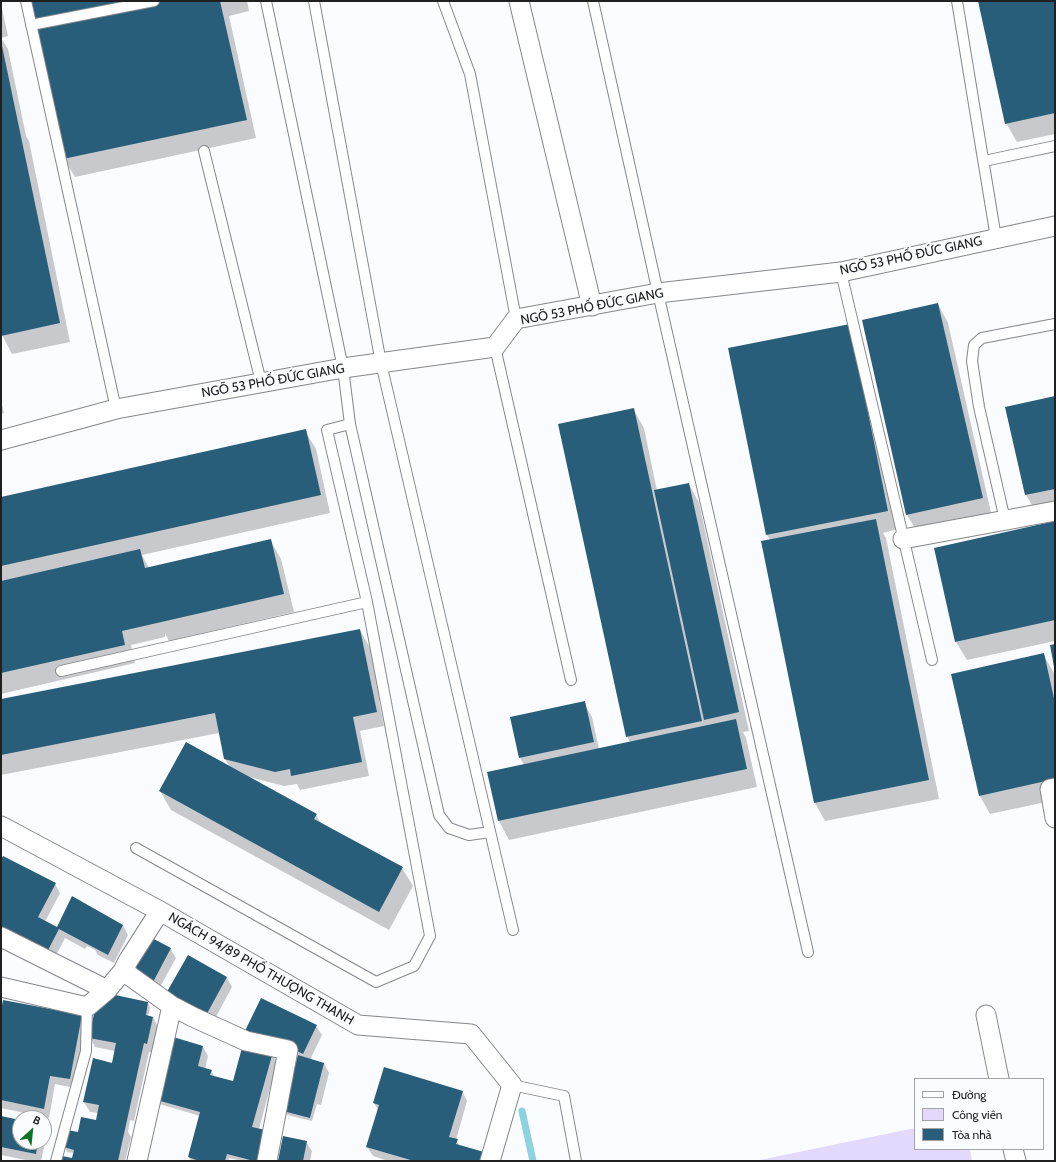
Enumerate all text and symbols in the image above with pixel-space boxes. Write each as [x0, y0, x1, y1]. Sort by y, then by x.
street label: NGÕ 53 PHỐ ĐỨC GIANG [838, 233, 984, 279]
street label: NGÕ 53 PHỐ ĐỨC GIANG [519, 285, 665, 329]
street label: NGÕ 53 PHỐ ĐỨC GIANG [200, 361, 346, 401]
street label: NGÁCH 94/89 PHỐ THƯỢNG THANH [166, 909, 356, 1029]
legend [914, 1078, 1044, 1150]
text: Đường [952, 1087, 986, 1102]
text: Công viên [952, 1107, 1003, 1122]
north arrow [12, 1110, 52, 1150]
text: B [31, 1112, 43, 1128]
text: Tòa nhà [952, 1127, 991, 1142]

